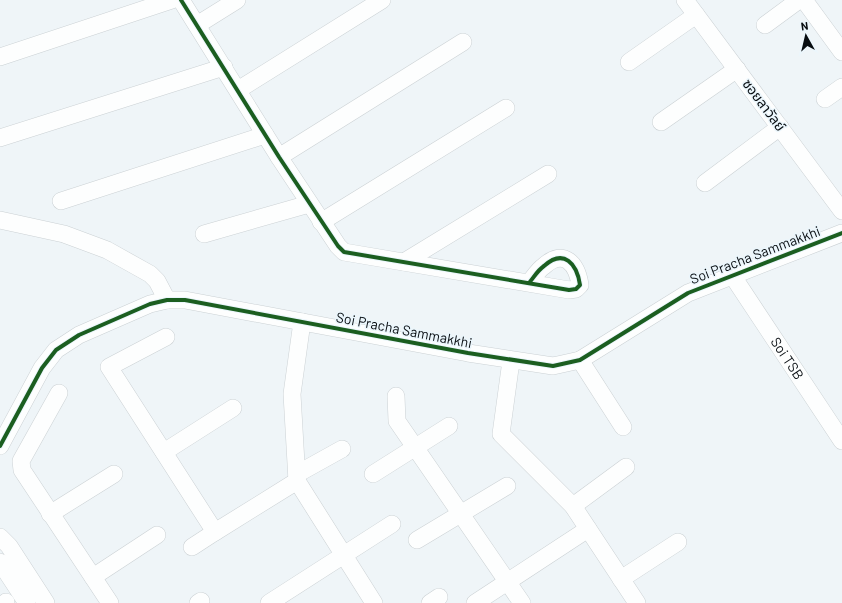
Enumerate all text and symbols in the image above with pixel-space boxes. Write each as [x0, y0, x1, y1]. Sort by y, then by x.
north arrow [786, 16, 826, 56]
text: N [800, 19, 809, 33]
street label: ซอยลาวัลย์ [739, 75, 790, 134]
street label: Soi Pracha Sammakkhi [687, 222, 822, 287]
street label: Soi Pracha Sammakkhi [335, 308, 474, 351]
street label: Soi TSB [768, 334, 808, 382]

